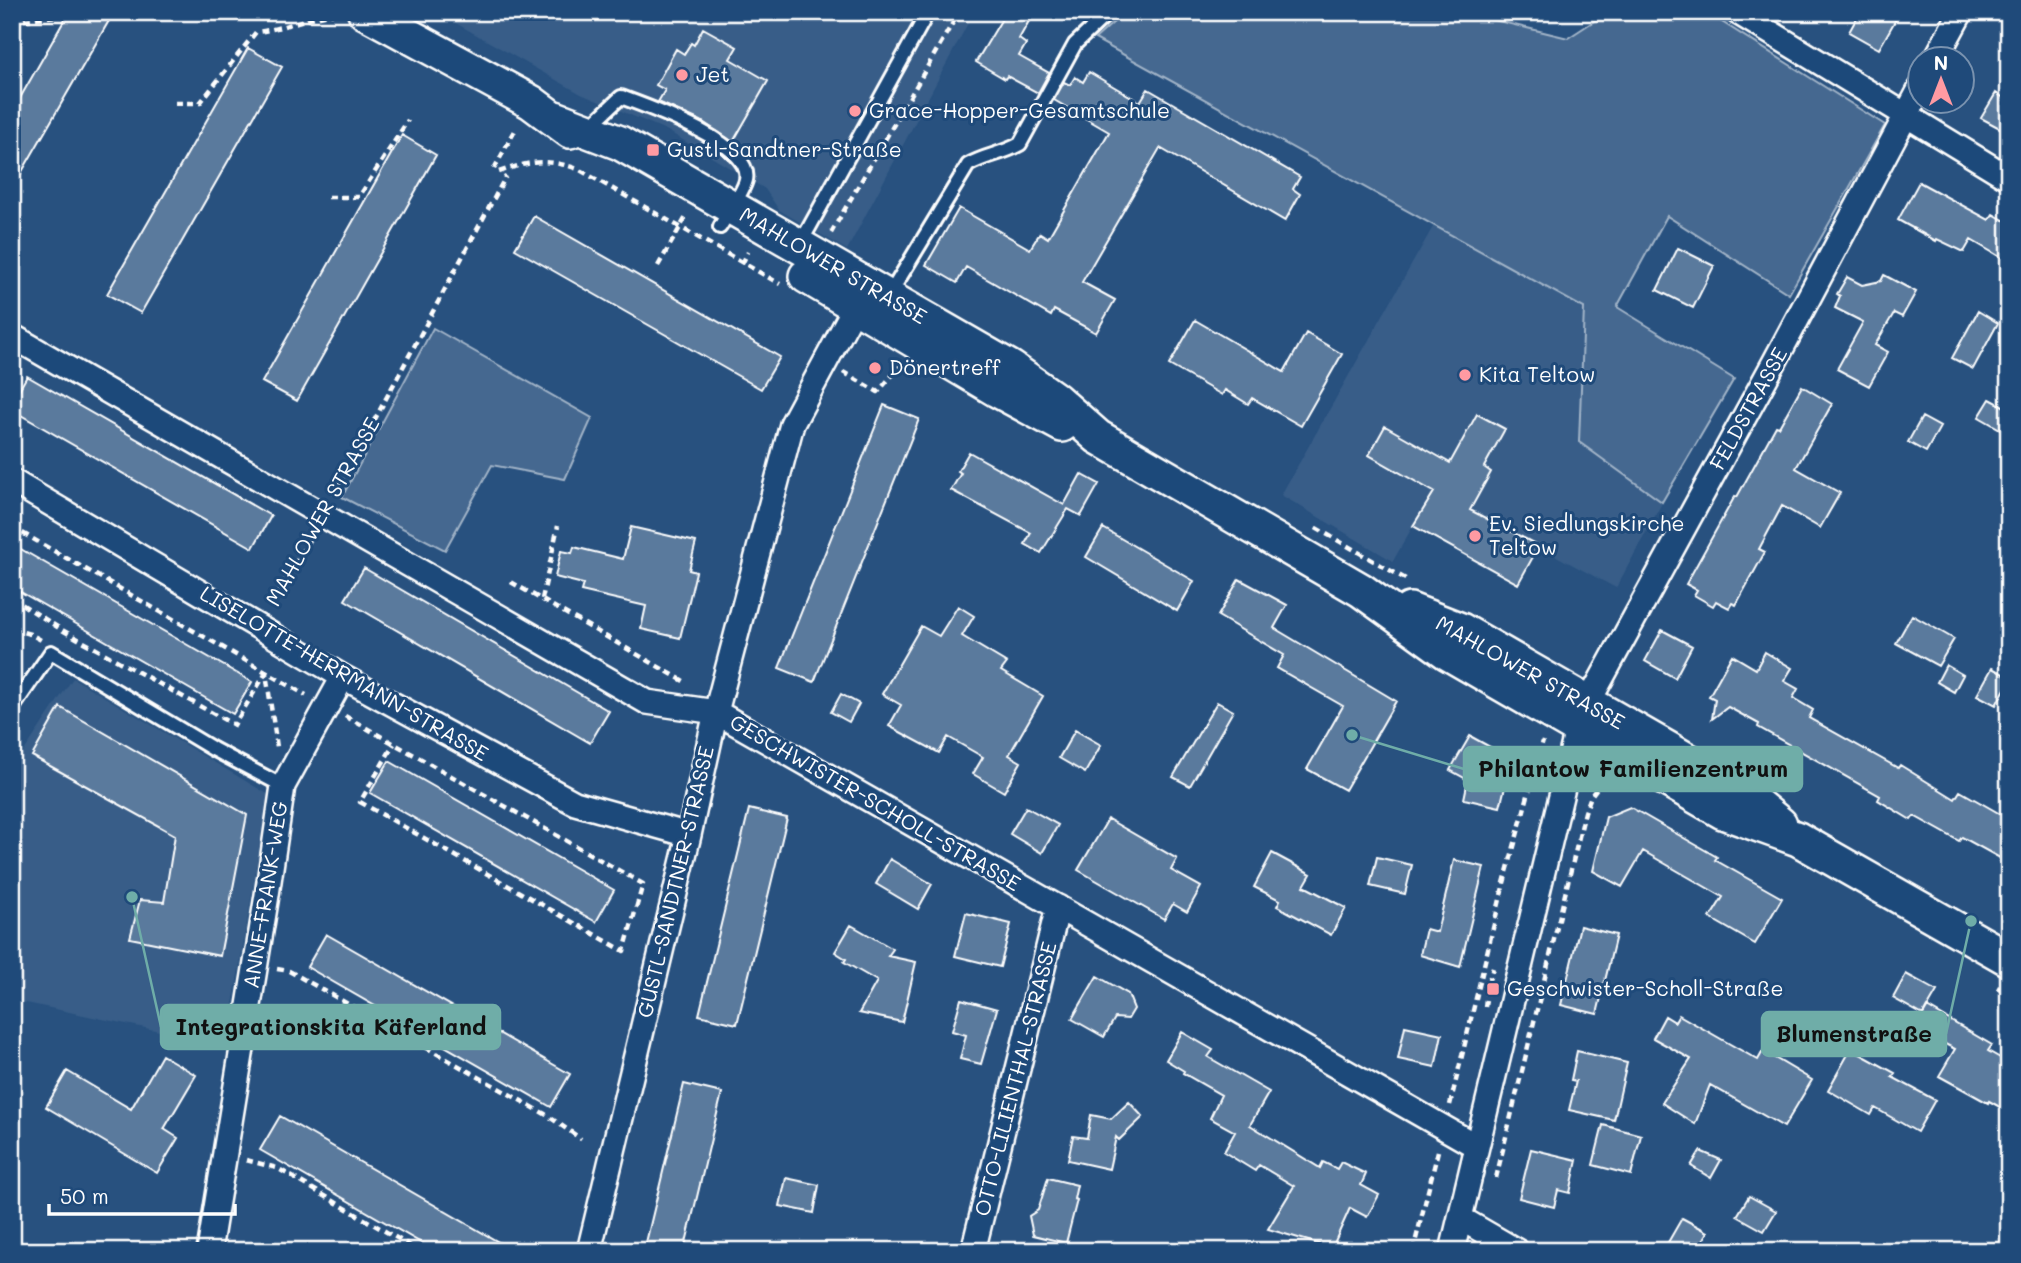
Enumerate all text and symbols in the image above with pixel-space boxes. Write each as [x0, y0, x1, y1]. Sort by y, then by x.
north arrow [1906, 46, 1976, 116]
text: N [1934, 50, 1948, 75]
place label: Jet [696, 60, 730, 87]
marker: Jet [674, 67, 690, 83]
place label: Grace-Hopper-Gesamtschule [869, 96, 1170, 123]
marker: Grace-Hopper-Gesamtschule [847, 103, 863, 119]
place label: Gustl-Sandtner-Straße [667, 135, 902, 162]
marker: Gustl-Sandtner-Straße [645, 142, 661, 158]
street label: MAHLOWER STRASSE [735, 200, 932, 329]
street label: FELDSTRASSE [1703, 342, 1793, 474]
place label: Dönertreff [889, 353, 1001, 380]
marker: Dönertreff [867, 360, 883, 376]
place label: Kita Teltow [1479, 360, 1595, 387]
marker: Kita Teltow [1457, 367, 1473, 383]
street label: MAHLOWER STRASSE [259, 412, 385, 610]
place label: Ev. Siedlungskirche Teltow [1489, 509, 1684, 560]
marker: Ev. Siedlungskirche Teltow [1467, 528, 1483, 544]
street label: LISELOTTE-HERRMANN-STRASSE [196, 579, 494, 766]
street label: MAHLOWER STRASSE [1432, 609, 1630, 735]
street label: GESCHWISTER-SCHOLL-STRASSE [725, 707, 1026, 896]
street label: GUSTL-SANDTNER-STRASSE [630, 743, 719, 1020]
callout: Philantow Familienzentrum [1464, 747, 1802, 791]
text: Philantow Familienzentrum [1478, 753, 1788, 783]
street label: ANNE-FRANK-WEG [236, 799, 293, 990]
street label: OTTO-LILIENTHAL-STRASSE [967, 939, 1062, 1219]
place label: Geschwister-Scholl-Straße [1507, 974, 1783, 1001]
marker: Geschwister-Scholl-Straße [1485, 981, 1501, 997]
callout: Integrationskita Käferland [161, 1005, 500, 1049]
text: Integrationskita Käferland [175, 1011, 487, 1041]
callout: Blumenstraße [1762, 1012, 1946, 1056]
text: Blumenstraße [1776, 1018, 1932, 1048]
scale bar [49, 1172, 234, 1216]
text: 50 m [60, 1182, 109, 1209]

